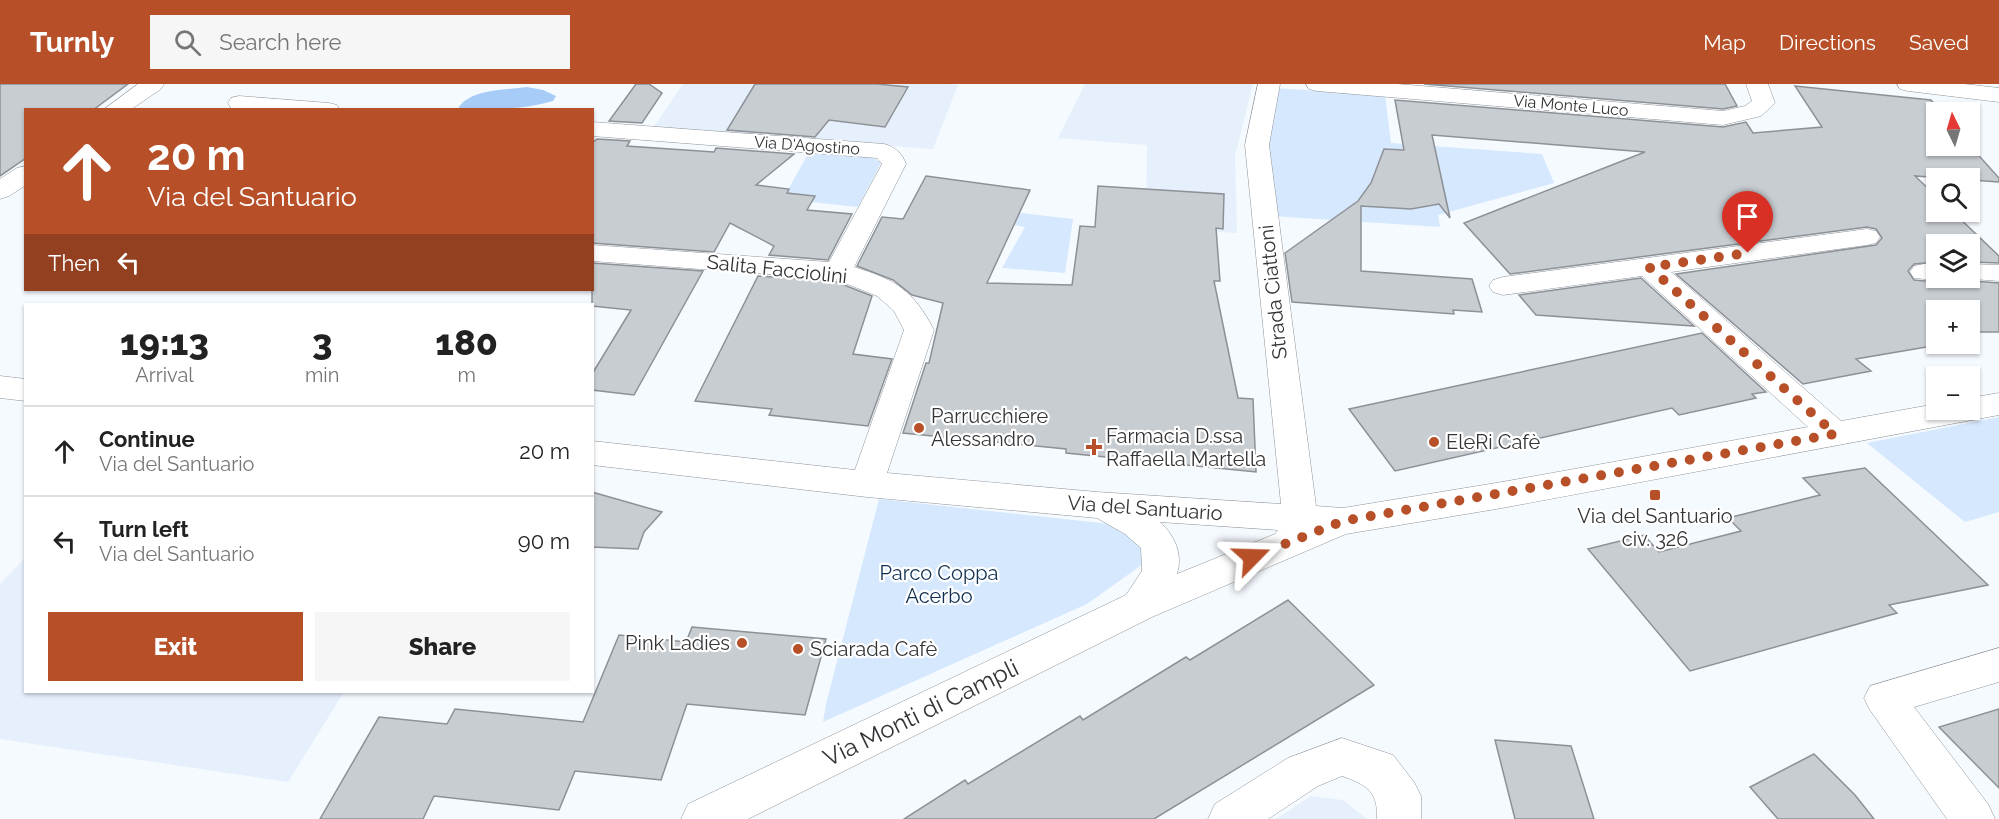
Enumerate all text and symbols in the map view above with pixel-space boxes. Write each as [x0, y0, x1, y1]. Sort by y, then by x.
search box [150, 15, 570, 69]
text: Turnly [30, 26, 114, 59]
icon: search [171, 26, 204, 59]
text: Search here [219, 29, 341, 55]
text: Map [1703, 30, 1746, 55]
text: Directions [1779, 30, 1876, 55]
text: Saved [1909, 30, 1969, 55]
street label: Via Monte Luco [1513, 91, 1629, 120]
north arrow [1926, 102, 1980, 156]
map controls [1926, 102, 1980, 420]
text: 20 m [147, 131, 246, 180]
icon: ahead [48, 132, 126, 210]
street label: Via D'Agostino [753, 132, 861, 159]
button: search [1926, 168, 1980, 222]
text: Via del Santuario [147, 181, 357, 212]
pin [1722, 191, 1773, 253]
icon: arrive [1731, 200, 1764, 233]
street label: Strada Ciattoni [1254, 224, 1292, 360]
button: layers [1926, 234, 1980, 288]
icon: left [112, 246, 145, 279]
text: Then [48, 250, 100, 276]
street label: Salita Facciolini [706, 250, 848, 288]
button: + [1926, 300, 1980, 354]
text: 19:13 [120, 321, 209, 363]
text: 3 [312, 321, 332, 363]
text: 180 [435, 321, 498, 363]
text: Arrival [135, 363, 194, 387]
text: min [305, 363, 339, 387]
text: m [457, 363, 476, 387]
button: − [1926, 366, 1980, 420]
place label: Parrucchiere Alessandro [931, 404, 1048, 451]
marker: Parrucchiere Alessandro [912, 421, 926, 435]
place label: Farmacia D.ssa Raffaella Martella [1106, 424, 1266, 471]
text: Continue [99, 426, 195, 452]
place label: EleRi Cafè [1446, 430, 1540, 454]
icon: ahead [48, 435, 81, 468]
marker: EleRi Cafè [1427, 435, 1441, 449]
text: 20 m [519, 438, 570, 464]
marker: Farmacia D.ssa Raffaella Martella [1087, 440, 1101, 454]
text: Via del Santuario [99, 452, 254, 476]
marker: Via del Santuario civ. 326 [1648, 488, 1662, 502]
street label: Via del Santuario [1067, 491, 1223, 525]
place label: Via del Santuario civ. 326 [1577, 504, 1733, 551]
text: Turn left [99, 516, 189, 542]
icon: left [48, 525, 81, 558]
position arrow [1220, 525, 1284, 589]
text: 90 m [518, 528, 570, 554]
text: Via del Santuario [99, 542, 254, 566]
park label: Parco Coppa Acerbo [879, 561, 999, 608]
button: Exit [48, 612, 303, 681]
button: Share [315, 612, 570, 681]
place label: Pink Ladies [625, 631, 730, 655]
marker: Pink Ladies [735, 636, 749, 650]
place label: Sciarada Cafè [810, 637, 938, 661]
marker: Sciarada Cafè [791, 642, 805, 656]
street label: Via Monti di Campli [818, 653, 1023, 772]

